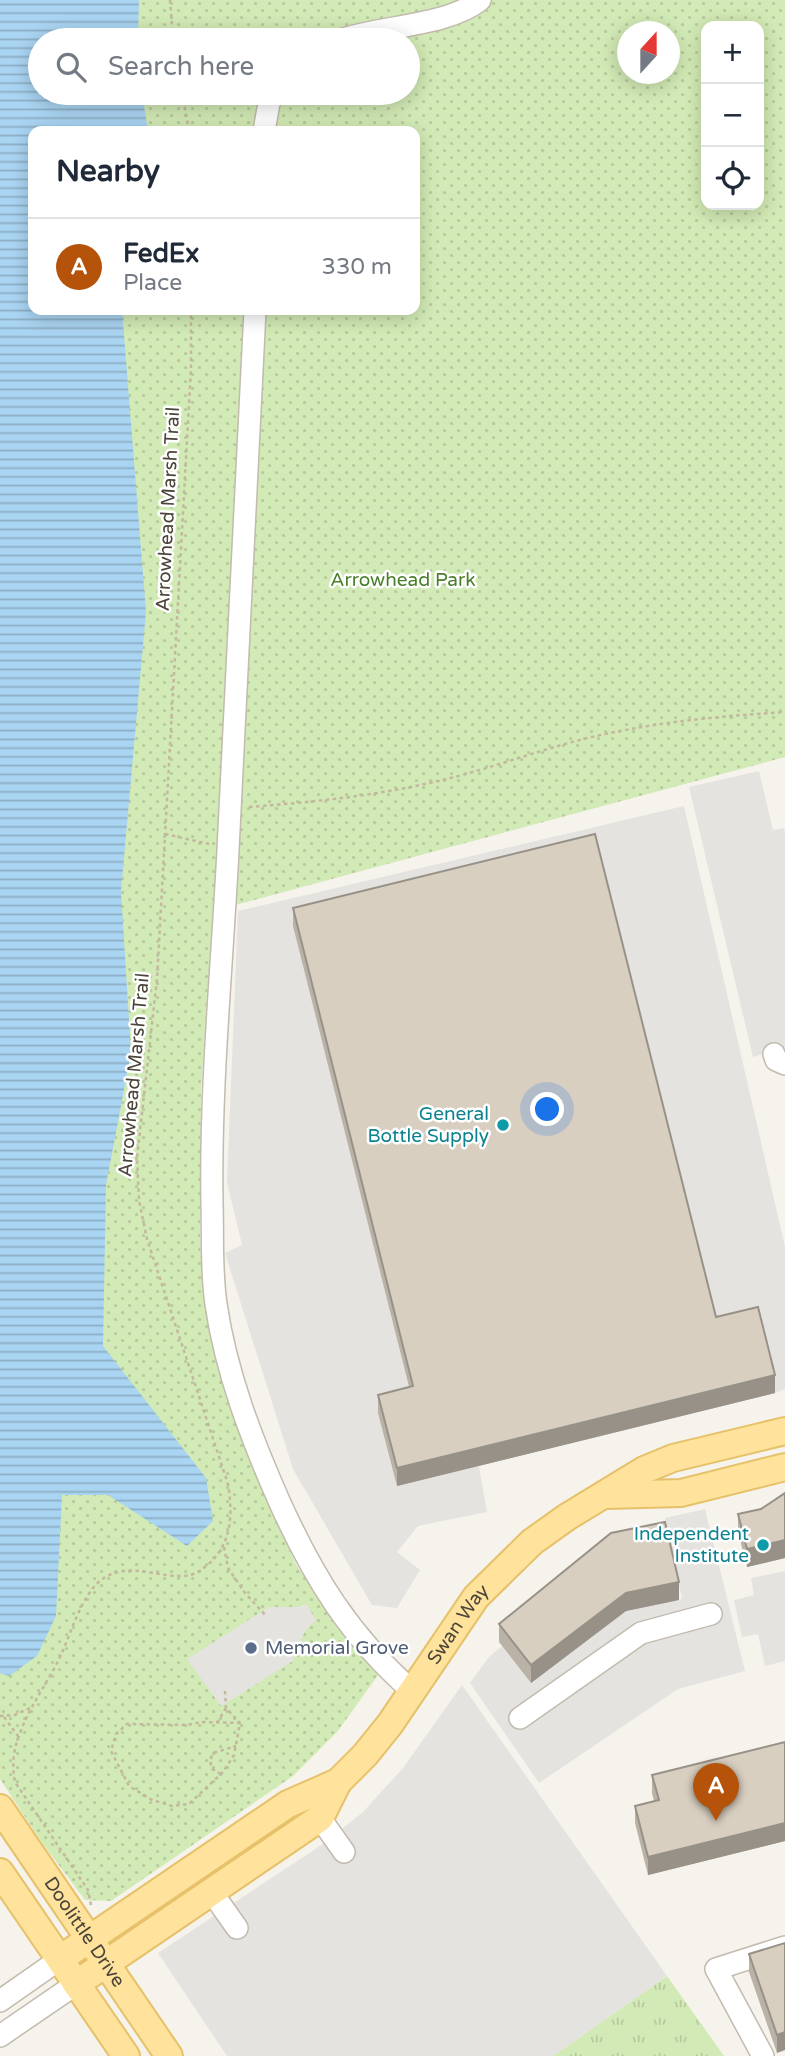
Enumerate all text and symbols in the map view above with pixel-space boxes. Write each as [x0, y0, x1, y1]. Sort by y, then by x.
north arrow [617, 21, 680, 84]
map controls [701, 21, 764, 210]
button: + [701, 21, 764, 84]
search box [28, 28, 420, 105]
icon: search [52, 48, 90, 86]
text: Search here [108, 51, 254, 82]
button: − [701, 84, 764, 147]
button: locate [701, 147, 764, 210]
text: Nearby [56, 153, 160, 190]
text: FedEx [123, 238, 199, 269]
text: A [70, 253, 88, 281]
text: 330 m [322, 253, 392, 281]
text: Place [123, 269, 182, 297]
street label: Arrowhead Marsh Trail [152, 406, 184, 612]
park label: Arrowhead Park [330, 569, 476, 591]
street label: Arrowhead Marsh Trail [114, 972, 154, 1178]
your location [530, 1092, 564, 1126]
place label: General Bottle Supply [367, 1103, 489, 1147]
marker: General Bottle Supply [495, 1117, 511, 1133]
place label: Independent Institute [634, 1523, 749, 1567]
marker: Independent Institute [755, 1537, 771, 1553]
street label: Swan Way [423, 1580, 493, 1669]
place label: Memorial Grove [265, 1637, 409, 1659]
marker: Memorial Grove [243, 1640, 259, 1656]
pin: A [693, 1763, 739, 1821]
street label: Doolittle Drive [39, 1873, 130, 1991]

